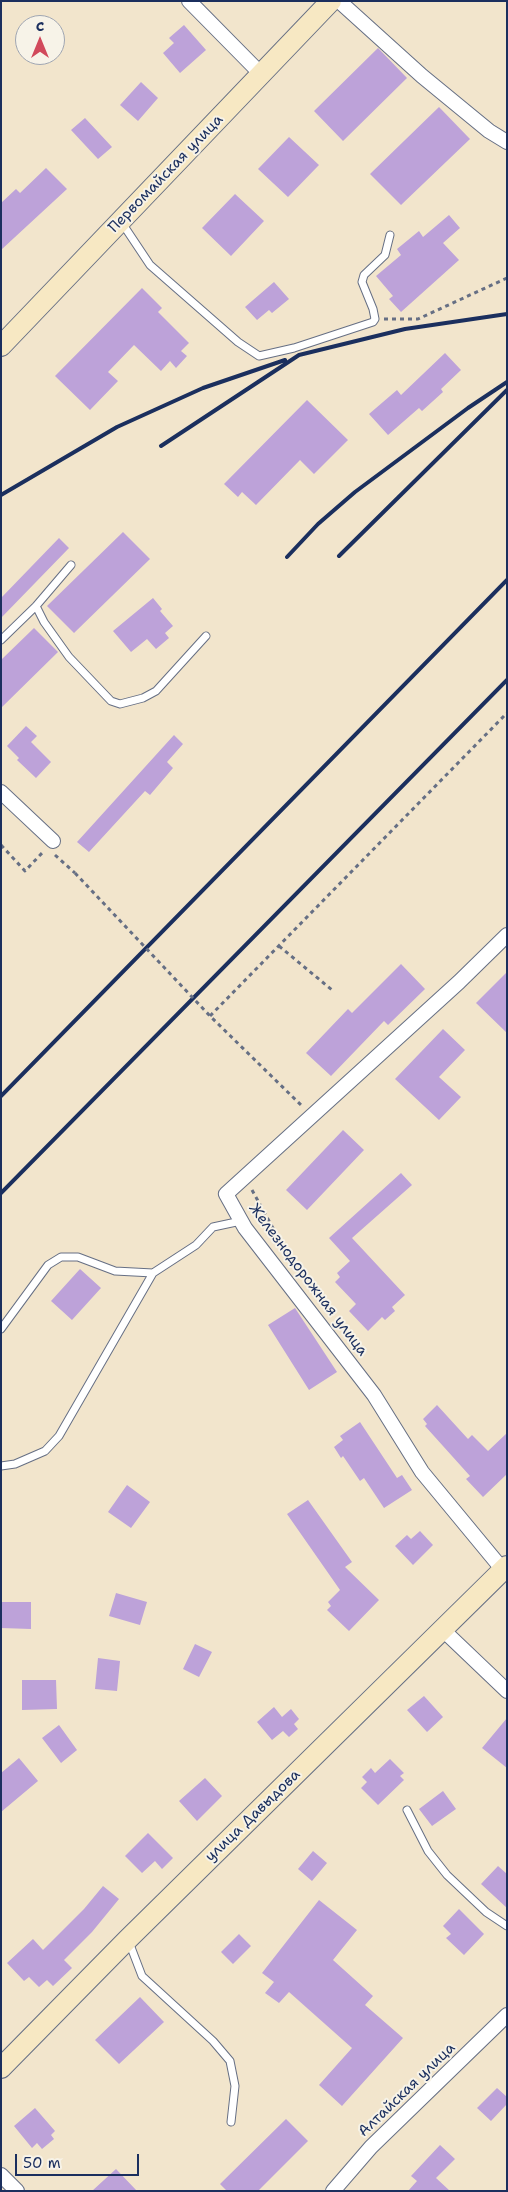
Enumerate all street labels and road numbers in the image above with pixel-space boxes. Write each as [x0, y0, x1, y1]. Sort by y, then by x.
street label: Первомайская улица [105, 111, 227, 237]
street label: Железнодорожная улица [245, 1200, 371, 1360]
street label: улица Давыдова [202, 1766, 304, 1866]
street label: Алтайская улица [355, 2039, 459, 2141]

